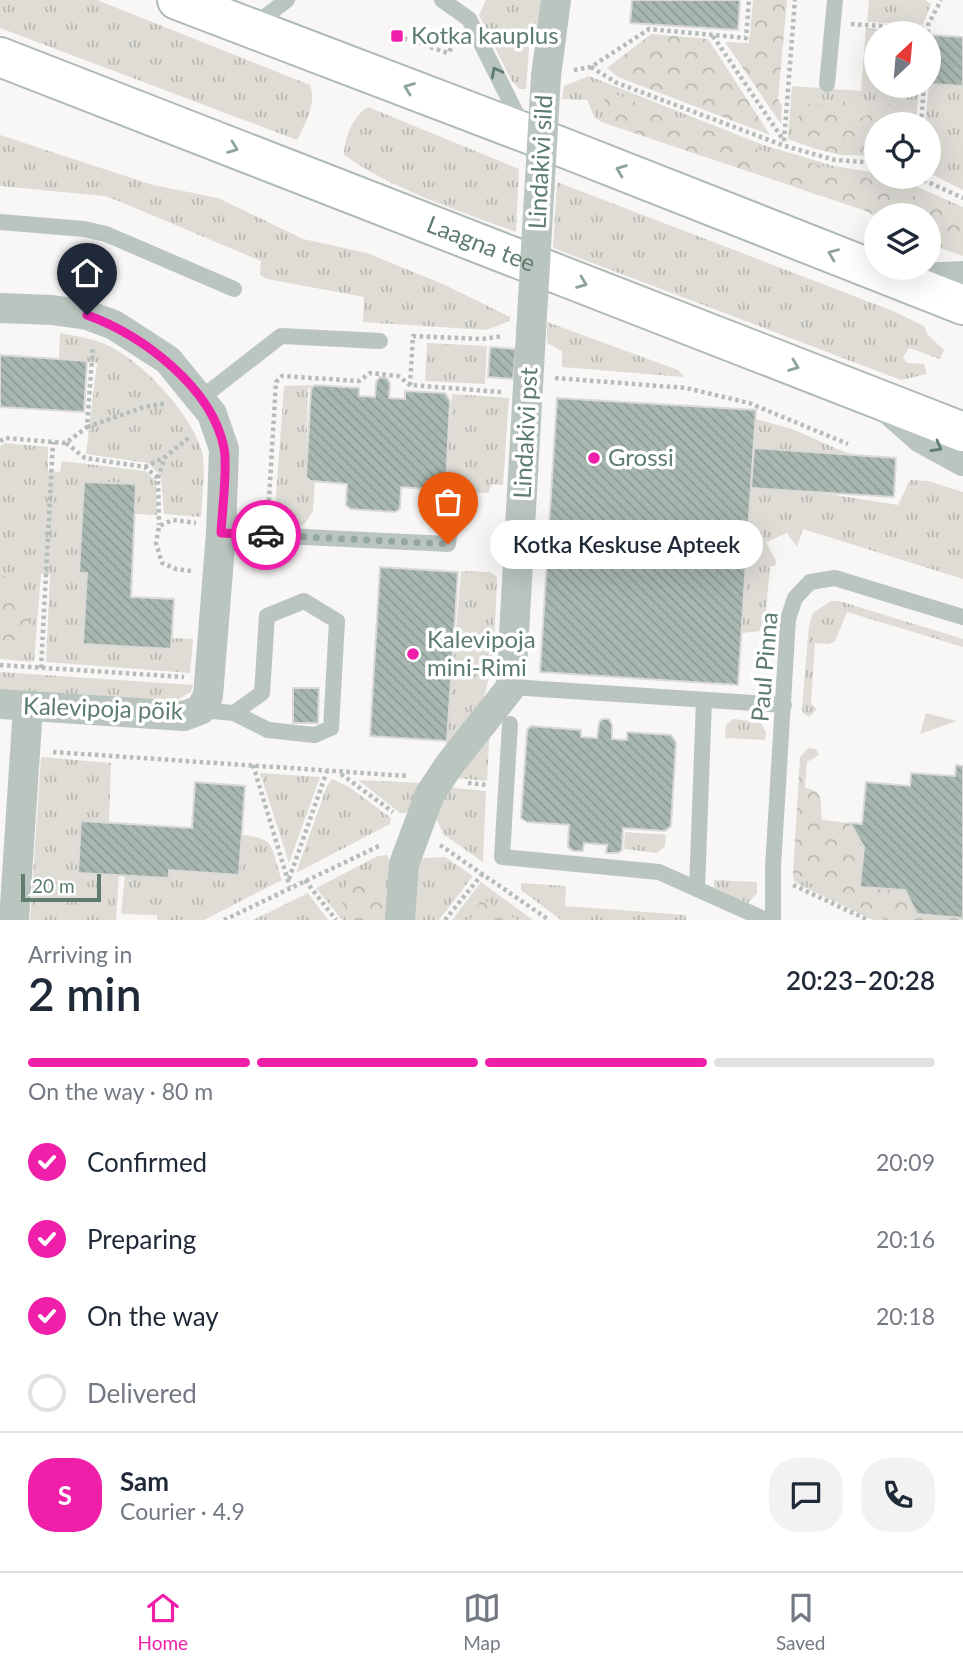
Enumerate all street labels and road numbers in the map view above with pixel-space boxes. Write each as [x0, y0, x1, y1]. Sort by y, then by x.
street label: Lindakivi sild [522, 94, 557, 230]
street label: Laagna tee [423, 209, 540, 277]
street label: Lindakivi pst [507, 366, 542, 499]
street label: Paul Pinna [744, 611, 783, 723]
street label: Kalevipoja põik [23, 690, 184, 725]

